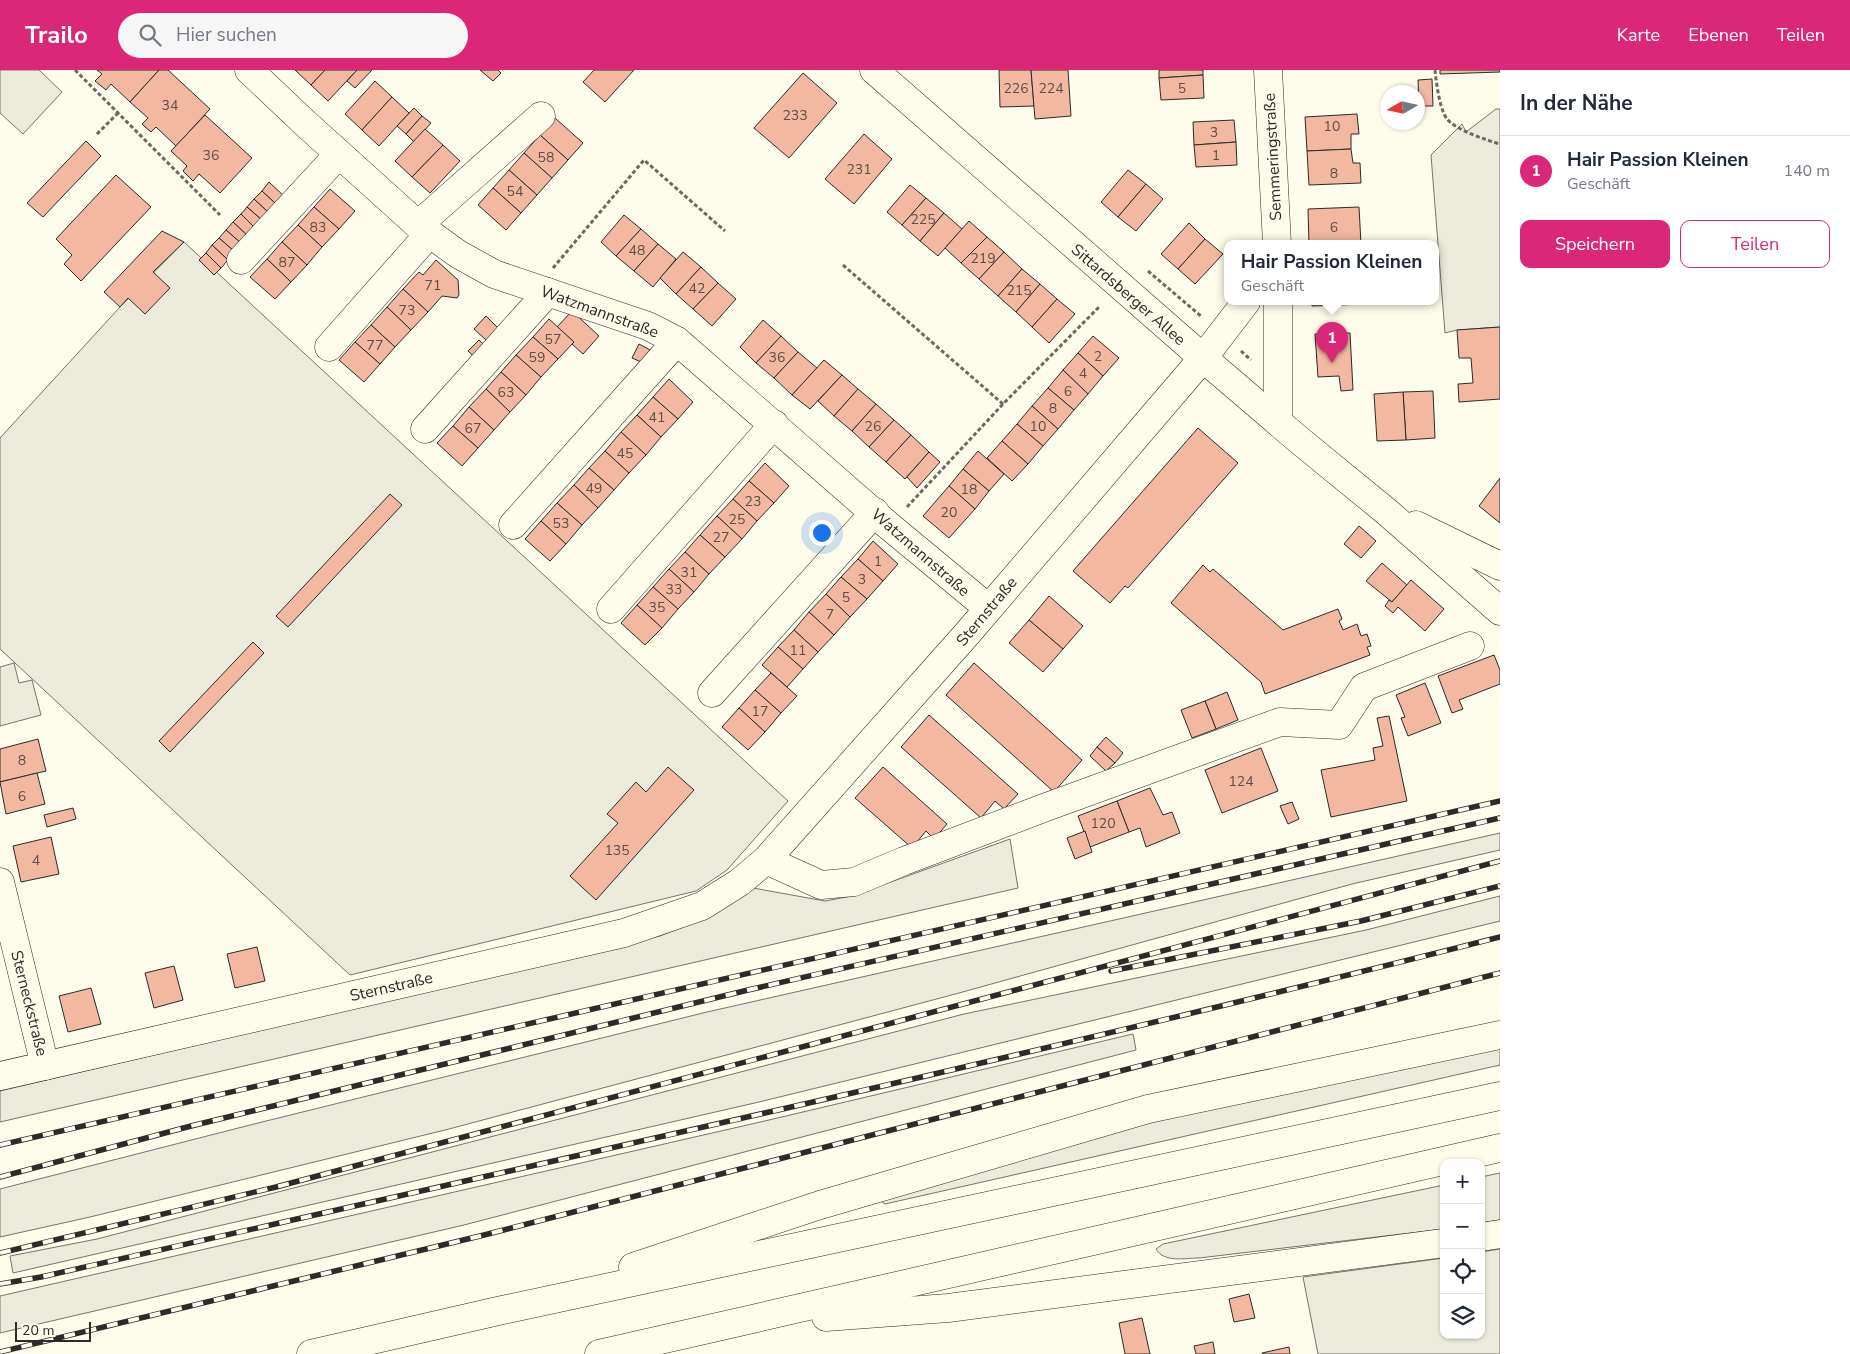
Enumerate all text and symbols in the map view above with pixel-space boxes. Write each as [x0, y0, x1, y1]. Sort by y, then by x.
search box [118, 13, 468, 58]
text: Trailo [25, 19, 88, 51]
icon: search [136, 21, 164, 49]
text: Hier suchen [176, 22, 277, 48]
text: Karte [1617, 23, 1660, 47]
text: Ebenen [1688, 23, 1749, 47]
text: Teilen [1777, 23, 1825, 47]
house number: 226 [1003, 79, 1029, 98]
house number: 224 [1038, 79, 1064, 98]
house number: 5 [1178, 79, 1186, 98]
north arrow [1380, 85, 1425, 130]
text: In der Nähe [1520, 89, 1633, 117]
street label: Semmeringstraße [1259, 93, 1287, 221]
house number: 34 [162, 96, 178, 115]
house number: 233 [782, 106, 808, 125]
house number: 10 [1324, 117, 1340, 136]
house number: 3 [1210, 123, 1218, 142]
house number: 36 [203, 146, 219, 165]
house number: 1 [1212, 146, 1220, 165]
text: Hair Passion Kleinen [1567, 147, 1749, 173]
house number: 58 [538, 148, 554, 167]
house number: 231 [846, 160, 872, 179]
text: 1 [1531, 160, 1541, 182]
text: 140 m [1783, 160, 1830, 182]
house number: 8 [1330, 164, 1338, 183]
text: Geschäft [1567, 173, 1630, 195]
house number: 54 [507, 182, 523, 201]
house number: 225 [910, 210, 936, 229]
house number: 83 [310, 218, 326, 237]
house number: 6 [1330, 218, 1338, 237]
button: Speichern [1520, 220, 1670, 268]
button: Teilen [1680, 220, 1830, 268]
street label: Sittardsberger Allee [1066, 239, 1190, 351]
popup [1224, 240, 1439, 305]
house number: 48 [629, 241, 645, 260]
house number: 219 [970, 249, 996, 268]
text: Hair Passion Kleinen [1241, 249, 1422, 275]
house number: 87 [279, 253, 295, 272]
text: Geschäft [1241, 275, 1304, 297]
house number: 71 [425, 276, 441, 295]
house number: 42 [689, 279, 705, 298]
street label: Watzmannstraße [538, 280, 662, 344]
house number: 215 [1006, 281, 1032, 300]
house number: 73 [399, 301, 415, 320]
pin: 1 [1316, 322, 1348, 363]
house number: 57 [545, 330, 561, 349]
house number: 77 [367, 336, 383, 355]
house number: 2 [1094, 347, 1102, 366]
house number: 59 [529, 348, 545, 367]
house number: 36 [769, 348, 785, 367]
house number: 4 [1079, 364, 1087, 383]
house number: 6 [1064, 382, 1072, 401]
house number: 63 [498, 383, 514, 402]
house number: 8 [1049, 399, 1057, 418]
house number: 41 [649, 408, 665, 427]
house number: 26 [865, 417, 881, 436]
house number: 10 [1030, 417, 1046, 436]
house number: 67 [465, 419, 481, 438]
house number: 45 [617, 444, 633, 463]
house number: 49 [586, 479, 602, 498]
house number: 18 [961, 480, 977, 499]
house number: 23 [745, 492, 761, 511]
house number: 20 [941, 503, 957, 522]
street label: Watzmannstraße [866, 504, 974, 602]
house number: 25 [729, 510, 745, 529]
house number: 53 [553, 514, 569, 533]
your location [809, 520, 835, 546]
house number: 27 [713, 528, 729, 547]
house number: 1 [874, 552, 882, 571]
house number: 31 [681, 563, 697, 582]
house number: 3 [858, 570, 866, 589]
street label: Sternstraße [951, 572, 1022, 651]
house number: 33 [666, 580, 682, 599]
house number: 5 [842, 588, 850, 607]
house number: 35 [649, 598, 665, 617]
house number: 7 [826, 605, 834, 624]
house number: 11 [790, 641, 806, 660]
house number: 17 [752, 702, 768, 721]
house number: 8 [18, 751, 26, 770]
house number: 124 [1228, 772, 1254, 791]
house number: 6 [18, 787, 26, 806]
house number: 120 [1090, 814, 1116, 833]
house number: 135 [604, 841, 630, 860]
house number: 4 [32, 851, 40, 870]
street label: Sterneckstraße [5, 948, 53, 1058]
street label: Sternstraße [348, 967, 435, 1007]
map controls [1440, 1159, 1485, 1339]
button: + [1440, 1159, 1485, 1204]
button: − [1440, 1204, 1485, 1249]
button: locate [1440, 1249, 1485, 1294]
button: layers [1440, 1294, 1485, 1339]
scale bar [15, 1319, 91, 1342]
text: 20 m [22, 1321, 54, 1340]

